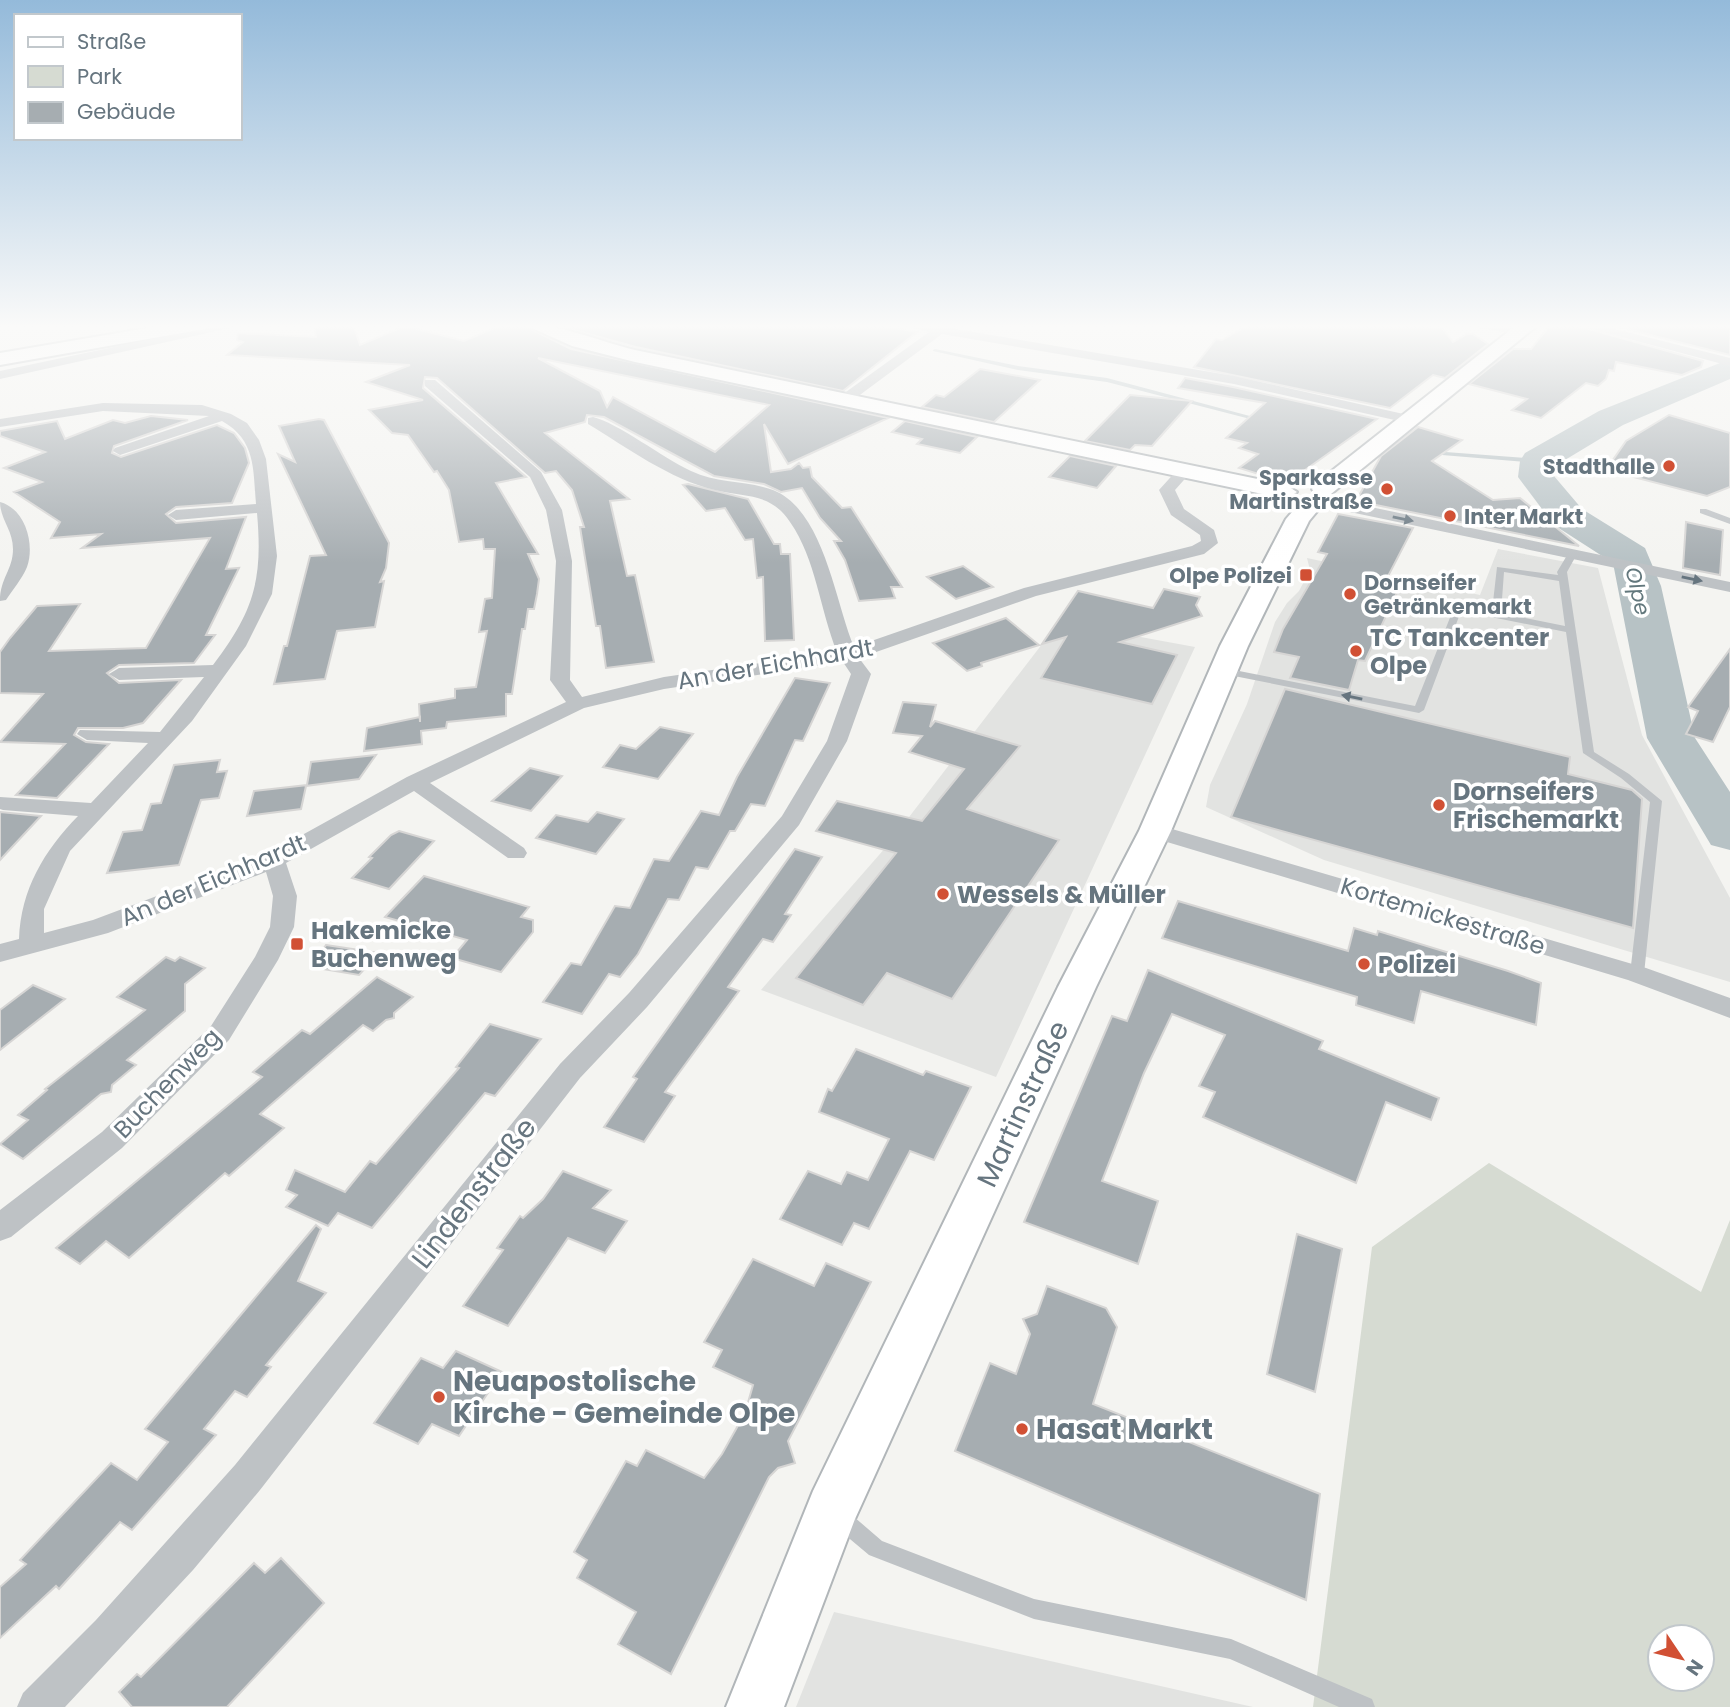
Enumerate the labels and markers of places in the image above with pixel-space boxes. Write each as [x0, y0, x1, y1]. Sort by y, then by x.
place label: Stadthalle [1543, 452, 1655, 481]
marker: Stadthalle [1661, 458, 1677, 474]
place label: Sparkasse Martinstraße [1229, 463, 1373, 516]
marker: Sparkasse Martinstraße [1379, 481, 1395, 497]
place label: Inter Markt [1464, 502, 1583, 531]
marker: Inter Markt [1442, 508, 1458, 524]
place label: Olpe Polizei [1169, 561, 1292, 590]
marker: Olpe Polizei [1298, 567, 1314, 583]
place label: Dornseifer Getränkemarkt [1364, 568, 1532, 621]
marker: Dornseifer Getränkemarkt [1342, 586, 1358, 602]
place label: TC Tankcenter Olpe [1370, 621, 1549, 682]
marker: TC Tankcenter Olpe [1348, 643, 1364, 659]
place label: Dornseifers Frischemarkt [1453, 775, 1619, 836]
marker: Dornseifers Frischemarkt [1431, 797, 1447, 813]
place label: Wessels & Müller [957, 878, 1166, 911]
marker: Wessels & Müller [935, 886, 951, 902]
place label: Hakemicke Buchenweg [311, 914, 457, 975]
marker: Hakemicke Buchenweg [289, 936, 305, 952]
place label: Polizei [1378, 948, 1456, 981]
marker: Polizei [1356, 956, 1372, 972]
place label: Neuapostolische Kirche - Gemeinde Olpe [453, 1362, 795, 1433]
marker: Neuapostolische Kirche - Gemeinde Olpe [431, 1389, 447, 1405]
place label: Hasat Markt [1036, 1410, 1213, 1449]
marker: Hasat Markt [1014, 1421, 1030, 1437]

